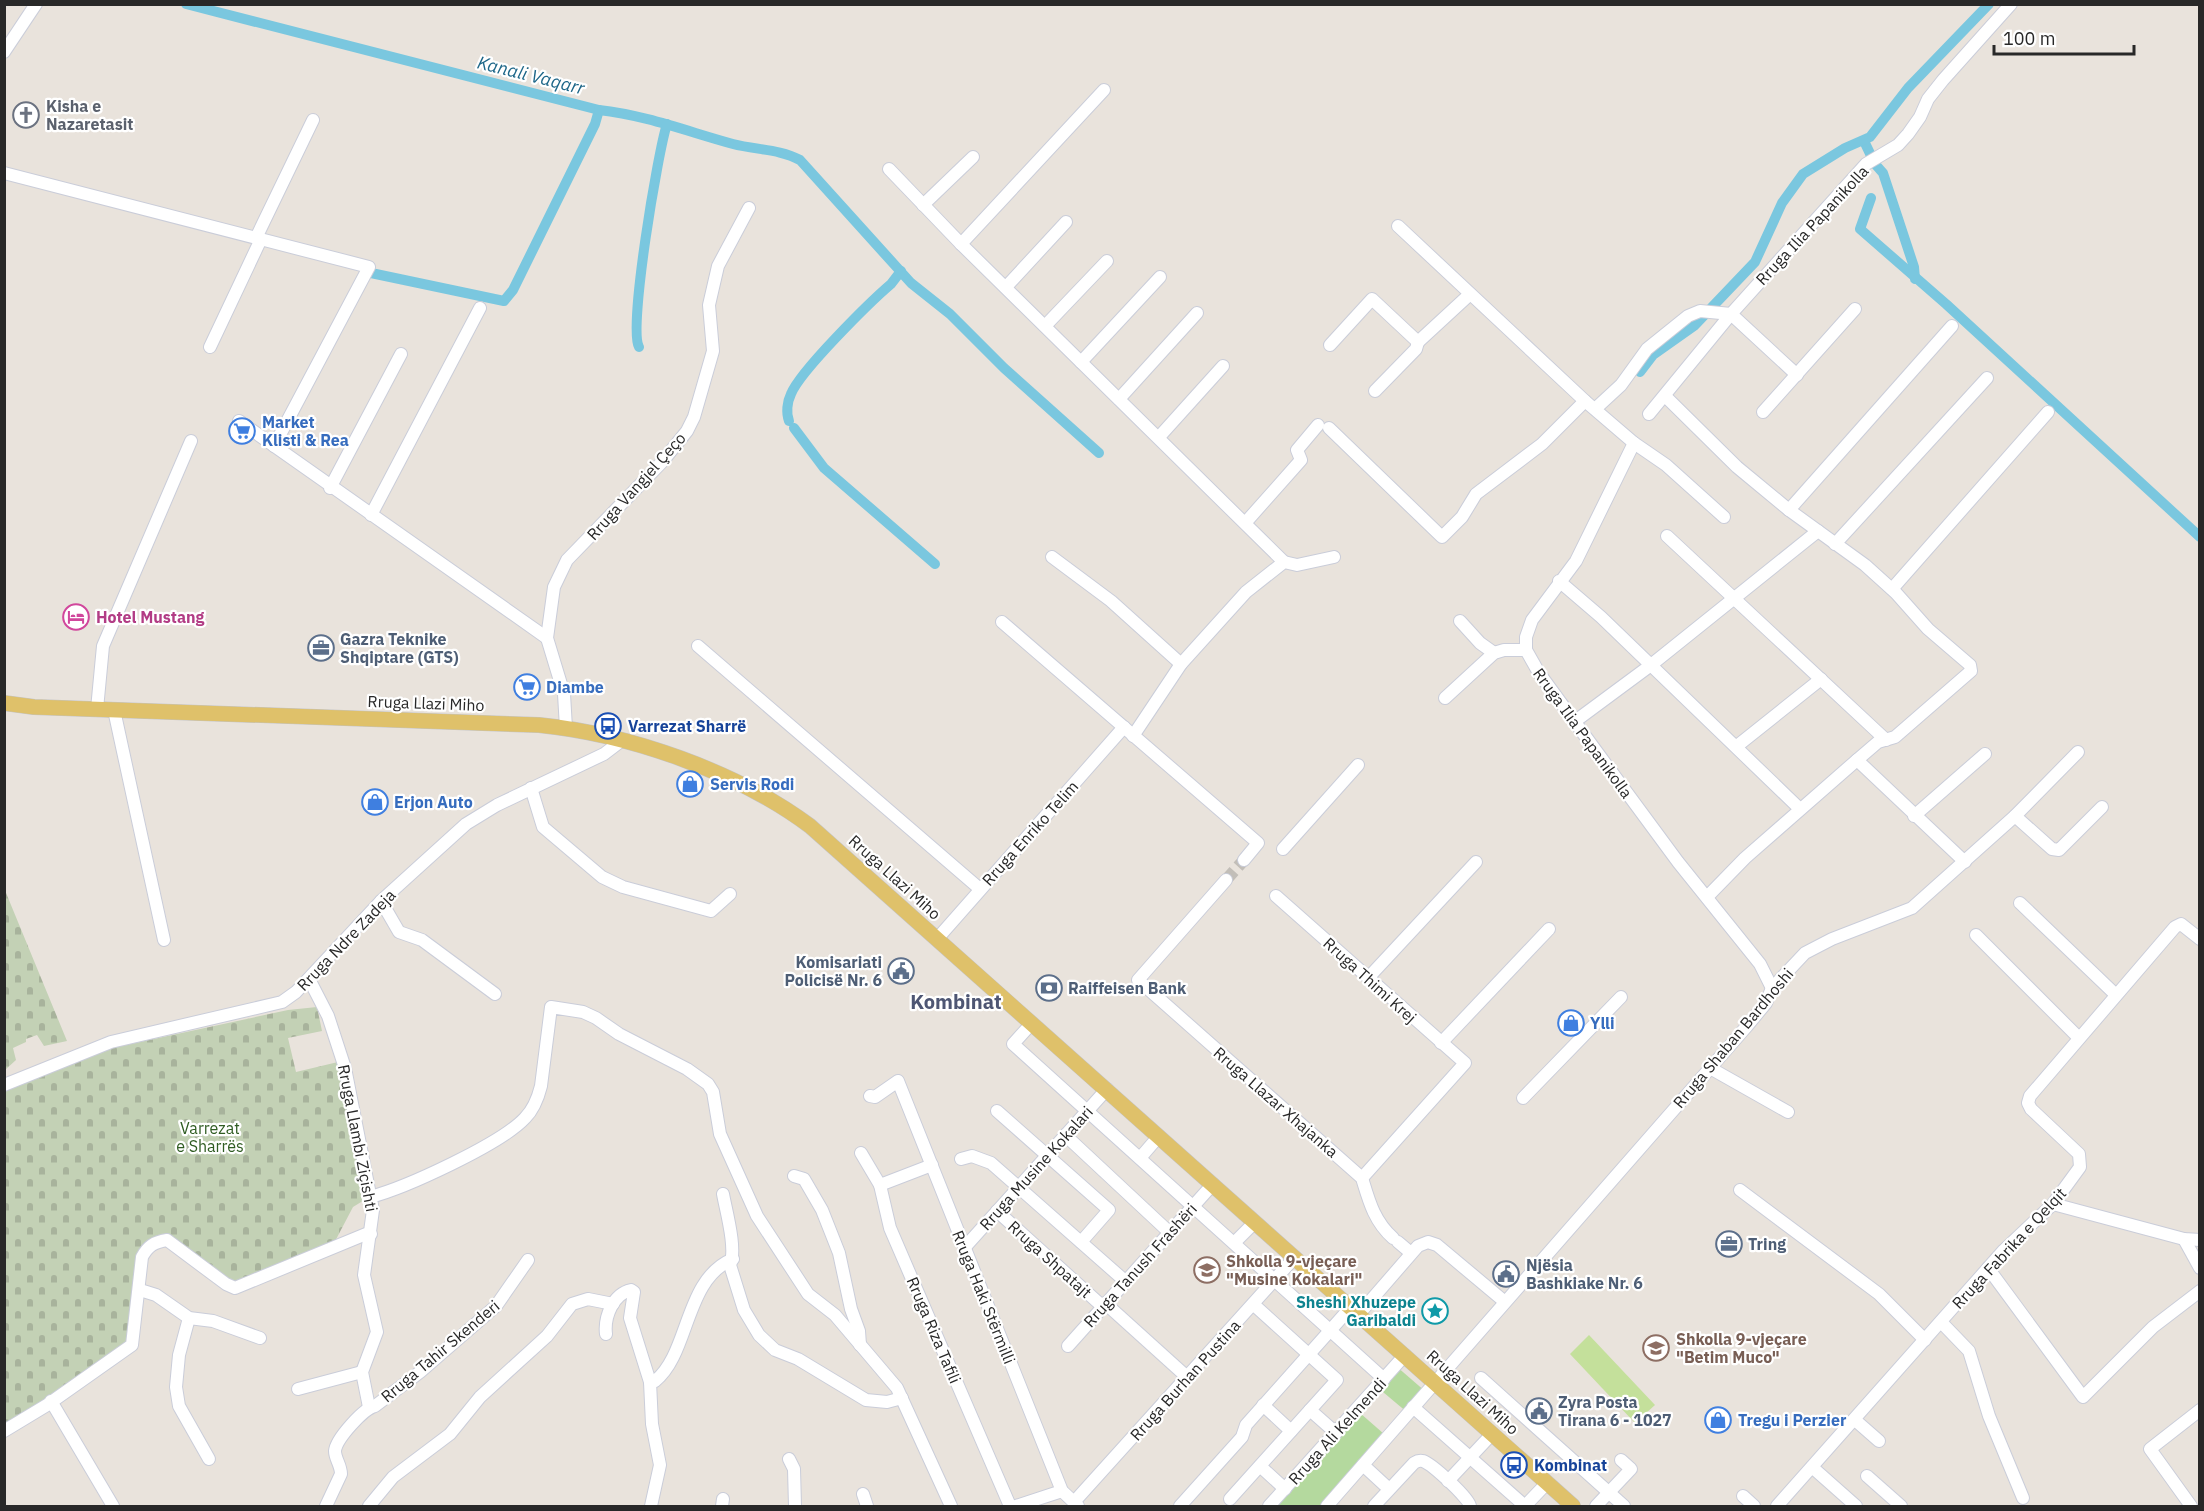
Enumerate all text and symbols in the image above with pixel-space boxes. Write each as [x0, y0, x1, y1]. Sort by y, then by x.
scale bar [1994, 18, 2134, 56]
text: 100 m [2003, 27, 2055, 50]
water label: Kanali Vaqarr [475, 51, 587, 100]
place label: Kisha e Nazaretasit [46, 96, 133, 134]
church icon: Kisha e Nazaretasit [11, 100, 41, 130]
street label: Rruga Ilia Papanikolla [1751, 161, 1873, 289]
place label: Market Klisti & Rea [262, 412, 349, 450]
supermarket icon: Market Klisti & Rea [227, 416, 257, 446]
street label: Rruga Vangjel Çeço [582, 428, 690, 544]
hotel icon: Hotel Mustang [61, 602, 91, 632]
place label: Hotel Mustang [96, 607, 205, 627]
place label: Gazra Teknike Shqiptare (GTS) [340, 629, 459, 667]
office icon: Gazra Teknike Shqiptare (GTS) [306, 633, 336, 663]
street label: Rruga Ilia Papanikolla [1529, 664, 1637, 802]
supermarket icon: Diambe [512, 672, 542, 702]
place label: Diambe [546, 677, 604, 697]
street label: Rruga Llazi Miho [367, 691, 485, 715]
bus stop icon: Varrezat Sharrë [593, 711, 623, 741]
place label: Varrezat Sharrë [628, 716, 746, 736]
shop icon: Servis Rodi [675, 769, 705, 799]
place label: Servis Rodi [710, 774, 794, 794]
street label: Rruga Enriko Telim [978, 776, 1082, 890]
shop icon: Erjon Auto [360, 787, 390, 817]
place label: Erjon Auto [394, 792, 473, 812]
street label: Rruga Llazi Miho [845, 830, 945, 924]
street label: Rruga Ndre Zadeja [293, 885, 400, 995]
street label: Rruga Thimi Krej [1319, 933, 1421, 1027]
place label: Komisariati Policisë Nr. 6 [785, 952, 882, 990]
public building icon: Komisariati Policisë Nr. 6 [886, 956, 916, 986]
street label: Rruga Shaban Bardhoshi [1669, 964, 1797, 1112]
bank icon: Raiffeisen Bank [1034, 973, 1064, 1003]
place label: Raiffeisen Bank [1068, 978, 1187, 998]
district label: Kombinat [910, 988, 1002, 1015]
shop icon: Ylli [1556, 1008, 1586, 1038]
place label: Ylli [1590, 1013, 1615, 1033]
street label: Rruga Llazar Xhajanka [1210, 1042, 1343, 1162]
street label: Rruga Llambi Ziçishti [334, 1063, 382, 1213]
street label: Rruga Musine Kokalari [975, 1102, 1097, 1234]
park label: Varrezat e Sharrës [176, 1118, 244, 1156]
street label: Rruga Fabrika e Qelqit [1948, 1183, 2070, 1313]
street label: Rruga Tanush Frashëri [1079, 1199, 1201, 1331]
street label: Rruga Shpatajt [1004, 1216, 1096, 1302]
street label: Rruga Haki Stërmilli [948, 1227, 1020, 1367]
office icon: Tring [1714, 1229, 1744, 1259]
place label: Tring [1748, 1234, 1786, 1254]
place label: Shkolla 9-vjeçare "Musine Kokalari" [1226, 1251, 1362, 1289]
school or university icon: Shkolla 9-vjeçare "Musine Kokalari" [1192, 1255, 1222, 1285]
place label: Njësia Bashkiake Nr. 6 [1526, 1255, 1643, 1293]
public building icon: Njësia Bashkiake Nr. 6 [1491, 1259, 1521, 1289]
street label: Rruga Riza Tafili [903, 1274, 965, 1386]
place label: Sheshi Xhuzepe Garibaldi [1296, 1292, 1416, 1330]
street label: Rruga Tahir Skenderi [377, 1296, 503, 1406]
place icon: Sheshi Xhuzepe Garibaldi [1420, 1296, 1450, 1326]
street label: Rruga Burhan Pustina [1126, 1315, 1245, 1444]
place label: Shkolla 9-vjeçare "Betim Muco" [1676, 1329, 1807, 1367]
school or university icon: Shkolla 9-vjeçare "Betim Muco" [1641, 1333, 1671, 1363]
street label: Rruga Llazi Miho [1423, 1345, 1523, 1439]
street label: Rruga Ali Kelmendi [1284, 1374, 1390, 1488]
place label: Zyra Posta Tirana 6 - 1027 [1558, 1392, 1672, 1430]
public building icon: Zyra Posta Tirana 6 - 1027 [1524, 1396, 1554, 1426]
shop icon: Tregu i Perzier [1703, 1405, 1733, 1435]
place label: Tregu i Perzier [1738, 1410, 1847, 1430]
bus stop icon: Kombinat [1499, 1450, 1529, 1480]
place label: Kombinat [1534, 1455, 1607, 1475]

